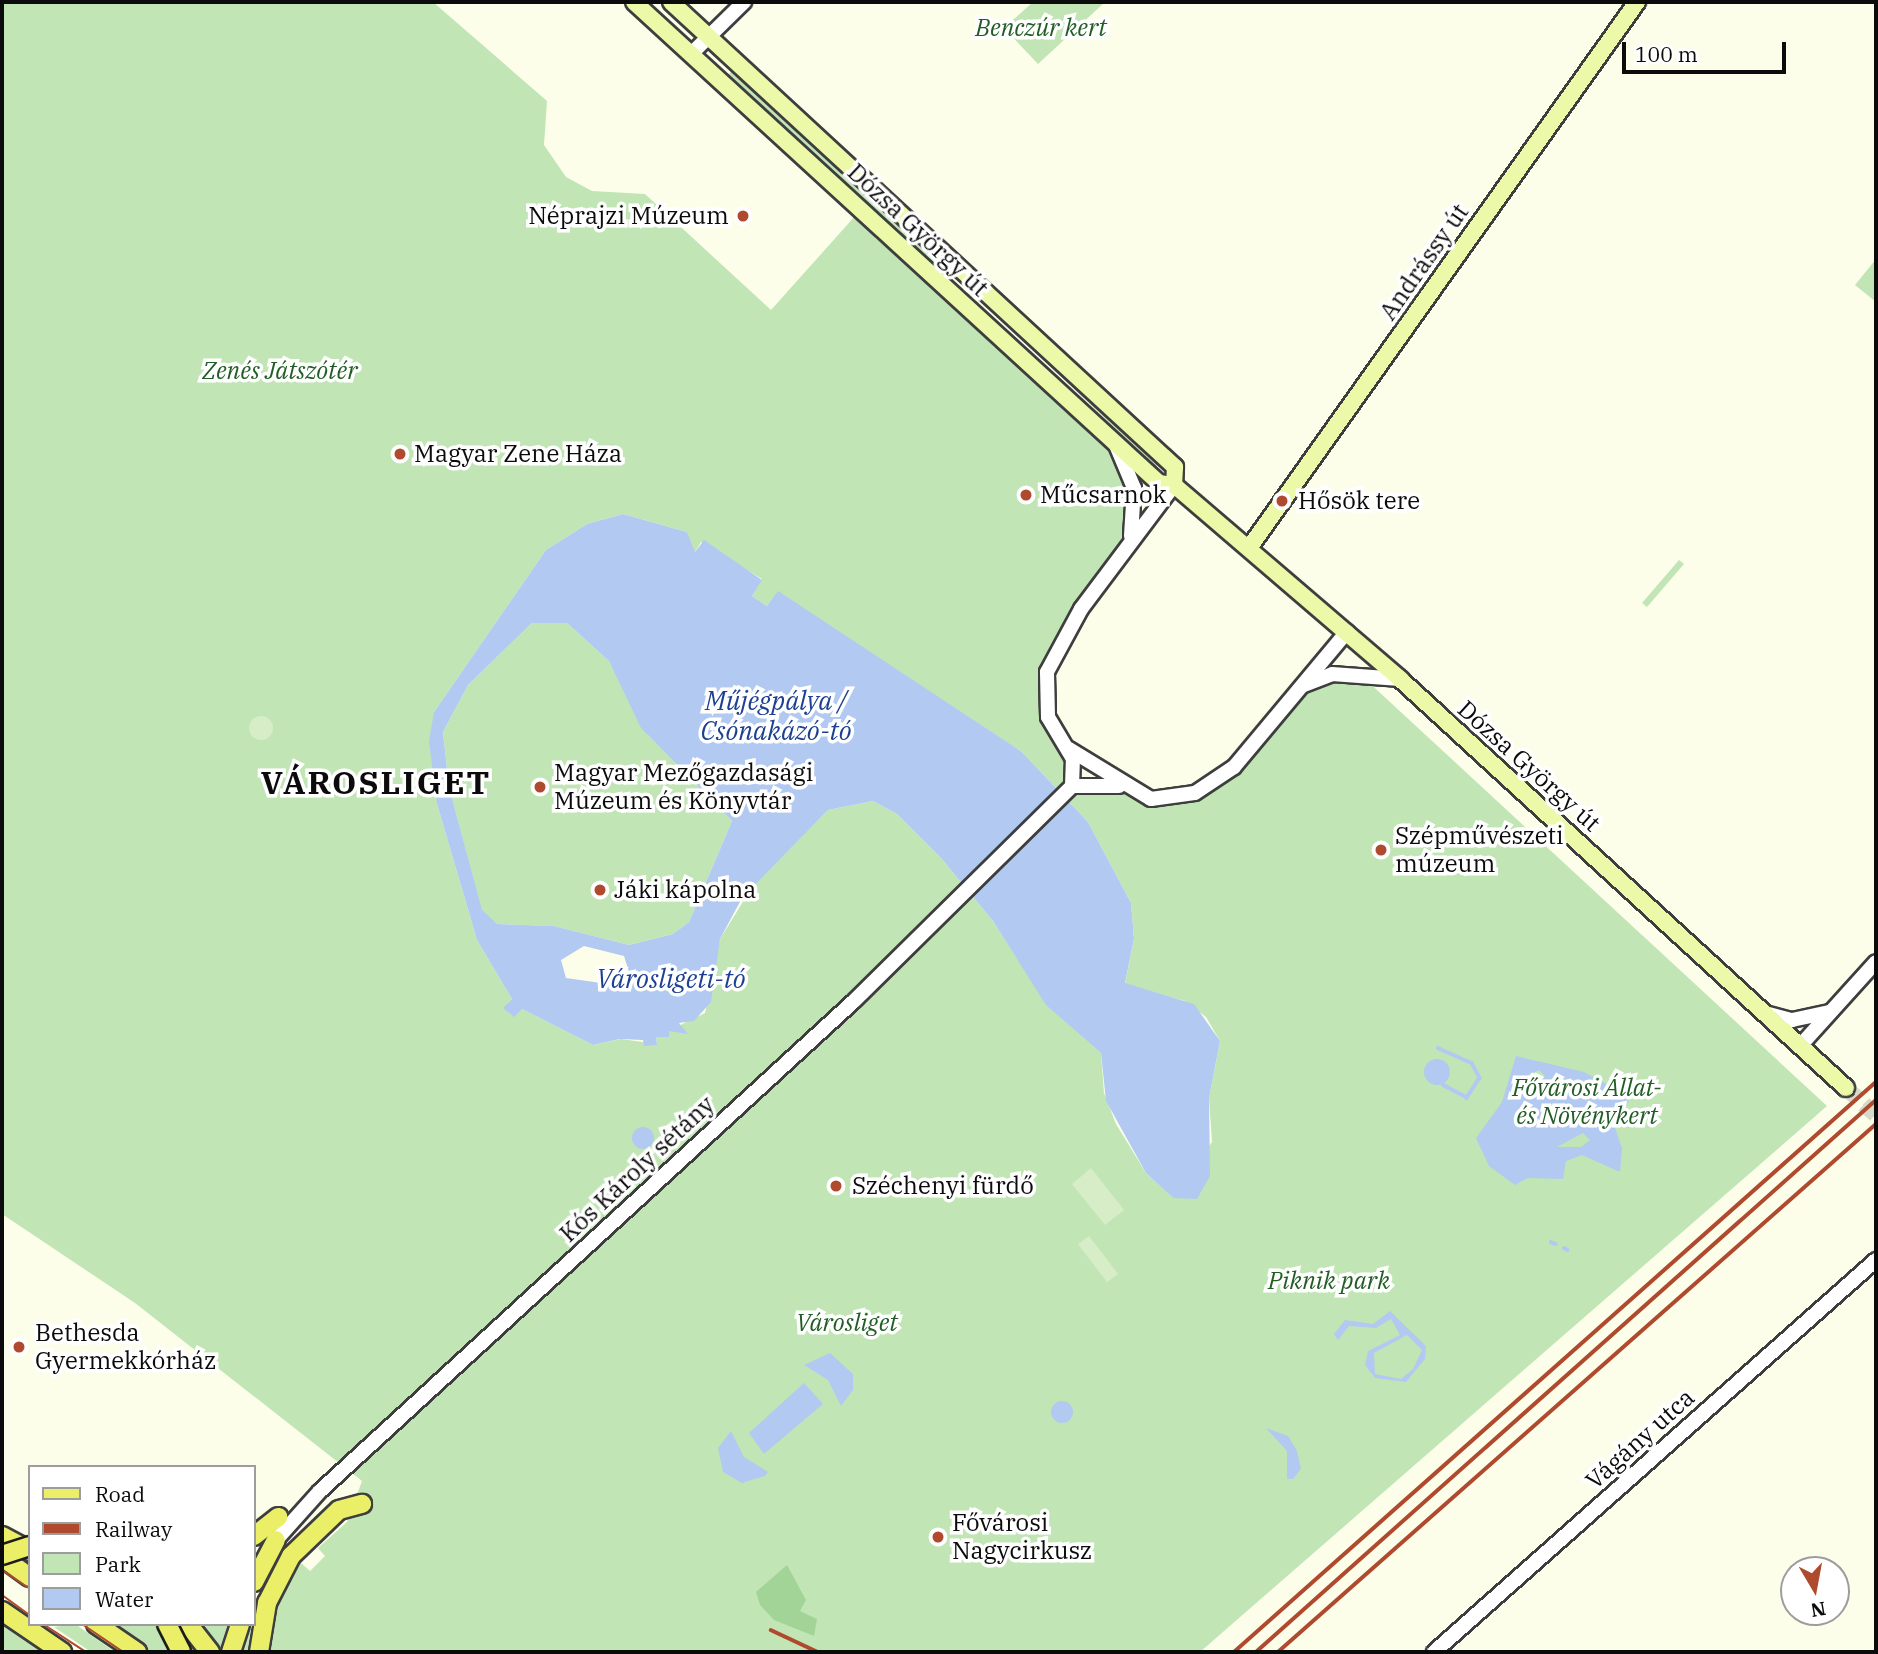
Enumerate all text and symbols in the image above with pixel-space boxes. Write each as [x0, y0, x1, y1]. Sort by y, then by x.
park label: Benczúr kert [975, 14, 1107, 42]
scale bar [1626, 28, 1790, 72]
text: 100 m [1635, 40, 1698, 68]
street label: Dózsa György út [842, 158, 994, 302]
street label: Andrássy út [1373, 198, 1475, 326]
place label: Néprajzi Múzeum [528, 202, 729, 230]
marker: Néprajzi Múzeum [735, 208, 751, 224]
park label: Zenés Játszótér [202, 357, 358, 385]
place label: Magyar Zene Háza [414, 440, 622, 468]
marker: Magyar Zene Háza [392, 446, 408, 462]
place label: Műcsarnok [1040, 481, 1167, 509]
marker: Műcsarnok [1018, 487, 1034, 503]
place label: Hősök tere [1298, 487, 1420, 515]
marker: Hősök tere [1272, 491, 1292, 511]
water label: Műjégpálya / Csónakázó-tó [700, 685, 852, 746]
street label: Dózsa György út [1452, 695, 1606, 837]
place label: Magyar Mezőgazdasági Múzeum és Könyvtár [554, 759, 813, 815]
district label: VÁROSLIGET [262, 763, 490, 801]
marker: Magyar Mezőgazdasági Múzeum és Könyvtár [532, 779, 548, 795]
place label: Szépművészeti múzeum [1395, 822, 1564, 878]
marker: Szépművészeti múzeum [1373, 842, 1389, 858]
place label: Jáki kápolna [614, 876, 756, 904]
marker: Jáki kápolna [592, 882, 608, 898]
water label: Városligeti-tó [596, 963, 746, 995]
park label: Fővárosi Állat- és Növénykert [1512, 1074, 1662, 1130]
street label: Kós Károly sétány [554, 1090, 720, 1248]
place label: Széchenyi fürdő [852, 1172, 1034, 1200]
marker: Széchenyi fürdő [826, 1176, 846, 1196]
park label: Piknik park [1268, 1267, 1390, 1295]
park label: Városliget [796, 1309, 898, 1337]
place label: Bethesda Gyermekkórház [35, 1319, 216, 1375]
marker: Bethesda Gyermekkórház [9, 1337, 29, 1357]
street label: Vágány utca [1580, 1383, 1700, 1495]
legend [28, 1465, 256, 1626]
text: Road [95, 1480, 145, 1508]
place label: Fővárosi Nagycirkusz [952, 1509, 1092, 1565]
text: Railway [95, 1515, 172, 1543]
marker: Fővárosi Nagycirkusz [930, 1529, 946, 1545]
text: Park [95, 1550, 141, 1578]
north arrow [1780, 1556, 1850, 1626]
text: Water [95, 1585, 153, 1613]
text: N [1809, 1597, 1828, 1623]

